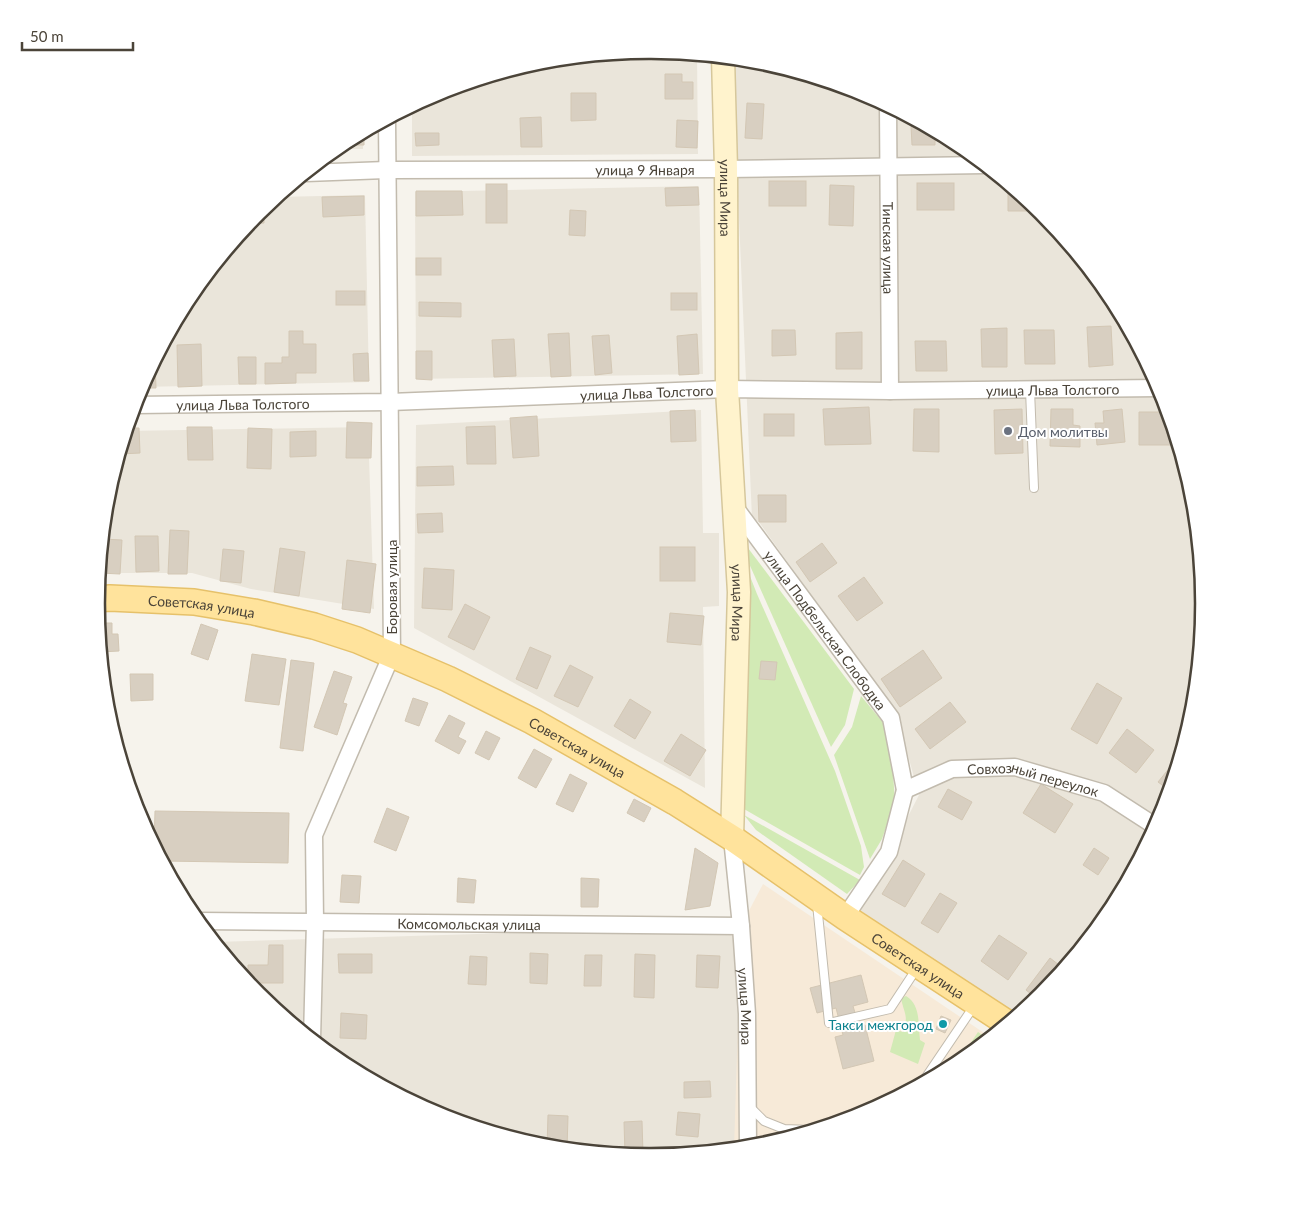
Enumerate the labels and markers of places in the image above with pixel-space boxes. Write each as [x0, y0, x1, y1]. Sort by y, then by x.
place label: Дом молитвы [1018, 423, 1108, 440]
marker: Дом молитвы [1002, 425, 1014, 437]
place label: Такси межгород [828, 1016, 933, 1033]
marker: Такси межгород [937, 1018, 949, 1030]

